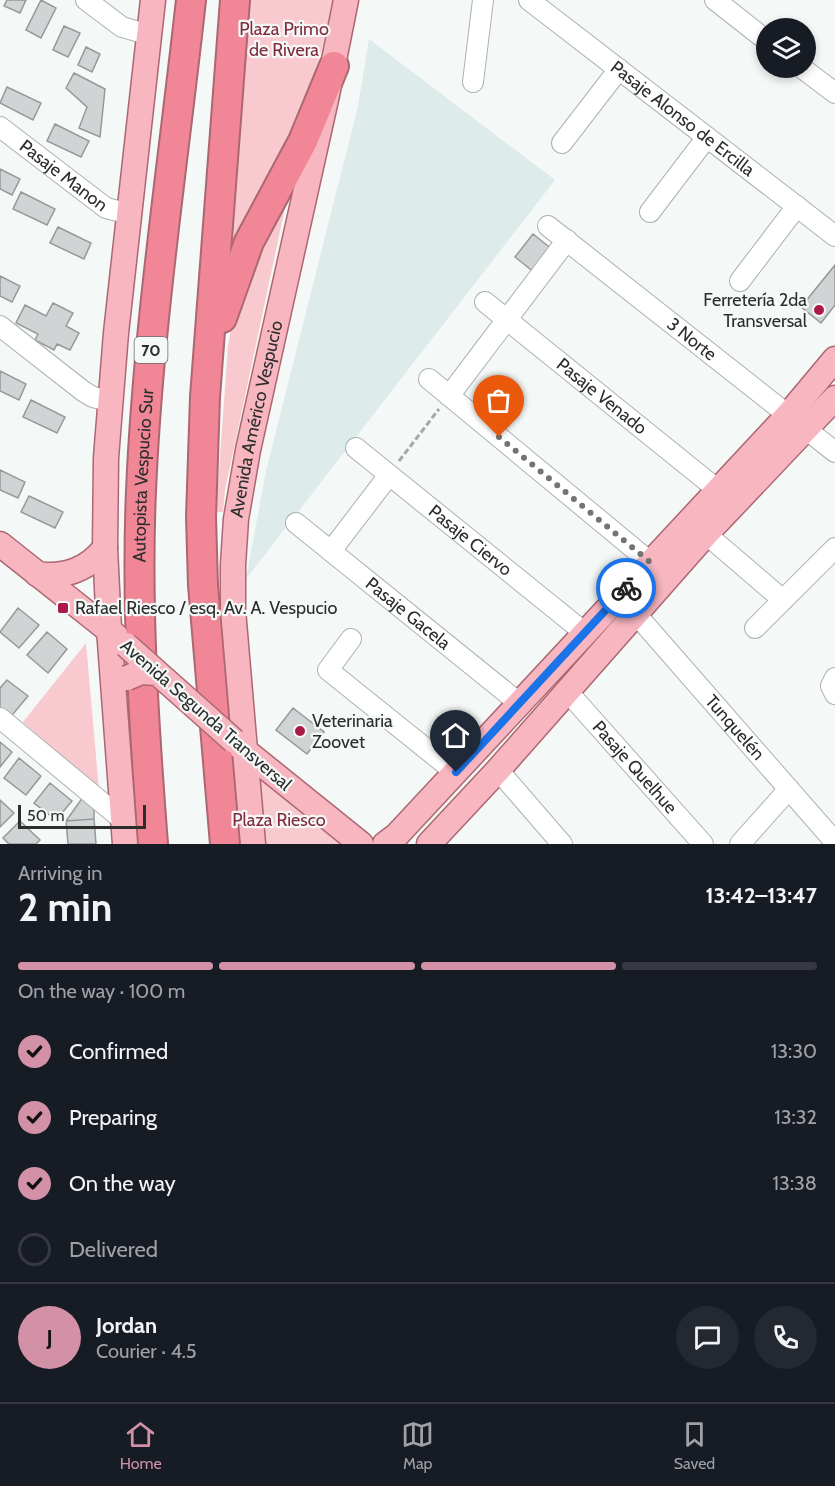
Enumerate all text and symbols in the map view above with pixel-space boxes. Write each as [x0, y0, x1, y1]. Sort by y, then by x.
park label: Plaza Primo de Rivera [239, 18, 329, 61]
map controls [756, 18, 816, 78]
button: layers [756, 18, 816, 78]
street label: Pasaje Alonso de Ercilla [606, 56, 759, 181]
street label: Pasaje Manon [15, 135, 112, 216]
place label: Ferretería 2da Transversal [703, 289, 808, 332]
marker: Ferretería 2da Transversal [812, 303, 826, 317]
street label: 3 Norte [663, 313, 721, 366]
street label: Avenida Américo Vespucio [225, 318, 288, 519]
road number: 70 [134, 337, 168, 363]
street label: Pasaje Venado [552, 353, 651, 439]
pin [473, 375, 524, 437]
icon: bag [482, 384, 515, 417]
street label: Autopista Vespucio Sur [128, 388, 158, 562]
street label: Pasaje Ciervo [424, 500, 517, 581]
courier [596, 558, 656, 618]
icon: bike [610, 572, 643, 605]
street label: Pasaje Gacela [361, 573, 455, 655]
place label: Rafael Riesco / esq. Av. A. Vespucio [75, 597, 337, 619]
marker: Rafael Riesco / esq. Av. A. Vespucio [56, 601, 70, 615]
street label: Avenida Segunda Transversal [116, 635, 297, 796]
street label: Tunquelén [700, 690, 769, 765]
place label: Veterinaria Zoovet [312, 710, 393, 753]
pin [430, 710, 481, 772]
street label: Pasaje Quelhue [588, 716, 682, 818]
icon: home [439, 719, 472, 752]
marker: Veterinaria Zoovet [293, 724, 307, 738]
scale bar [18, 802, 146, 830]
text: 50 m [27, 806, 64, 825]
park label: Plaza Riesco [232, 809, 326, 831]
text: Arriving in [18, 861, 102, 885]
text: 13:42–13:47 [705, 882, 817, 909]
text: 2 min [18, 883, 112, 931]
text: On the way · 100 m [18, 979, 185, 1003]
icon: check [18, 1035, 51, 1068]
text: Confirmed [69, 1038, 168, 1065]
text: 13:30 [771, 1039, 817, 1063]
icon: check [18, 1101, 51, 1134]
text: Preparing [69, 1104, 157, 1131]
text: 13:32 [774, 1105, 817, 1129]
icon: check [18, 1167, 51, 1200]
text: On the way [69, 1170, 176, 1197]
text: 13:38 [773, 1171, 817, 1195]
text: Delivered [69, 1236, 158, 1263]
button: chat [676, 1306, 739, 1369]
button: phone [754, 1306, 817, 1369]
text: Jordan [96, 1312, 157, 1339]
text: J [46, 1324, 53, 1351]
text: Courier · 4.5 [96, 1339, 197, 1363]
tab: Home [120, 1418, 162, 1473]
tab: Map [401, 1418, 434, 1473]
tab: Saved [674, 1418, 715, 1473]

